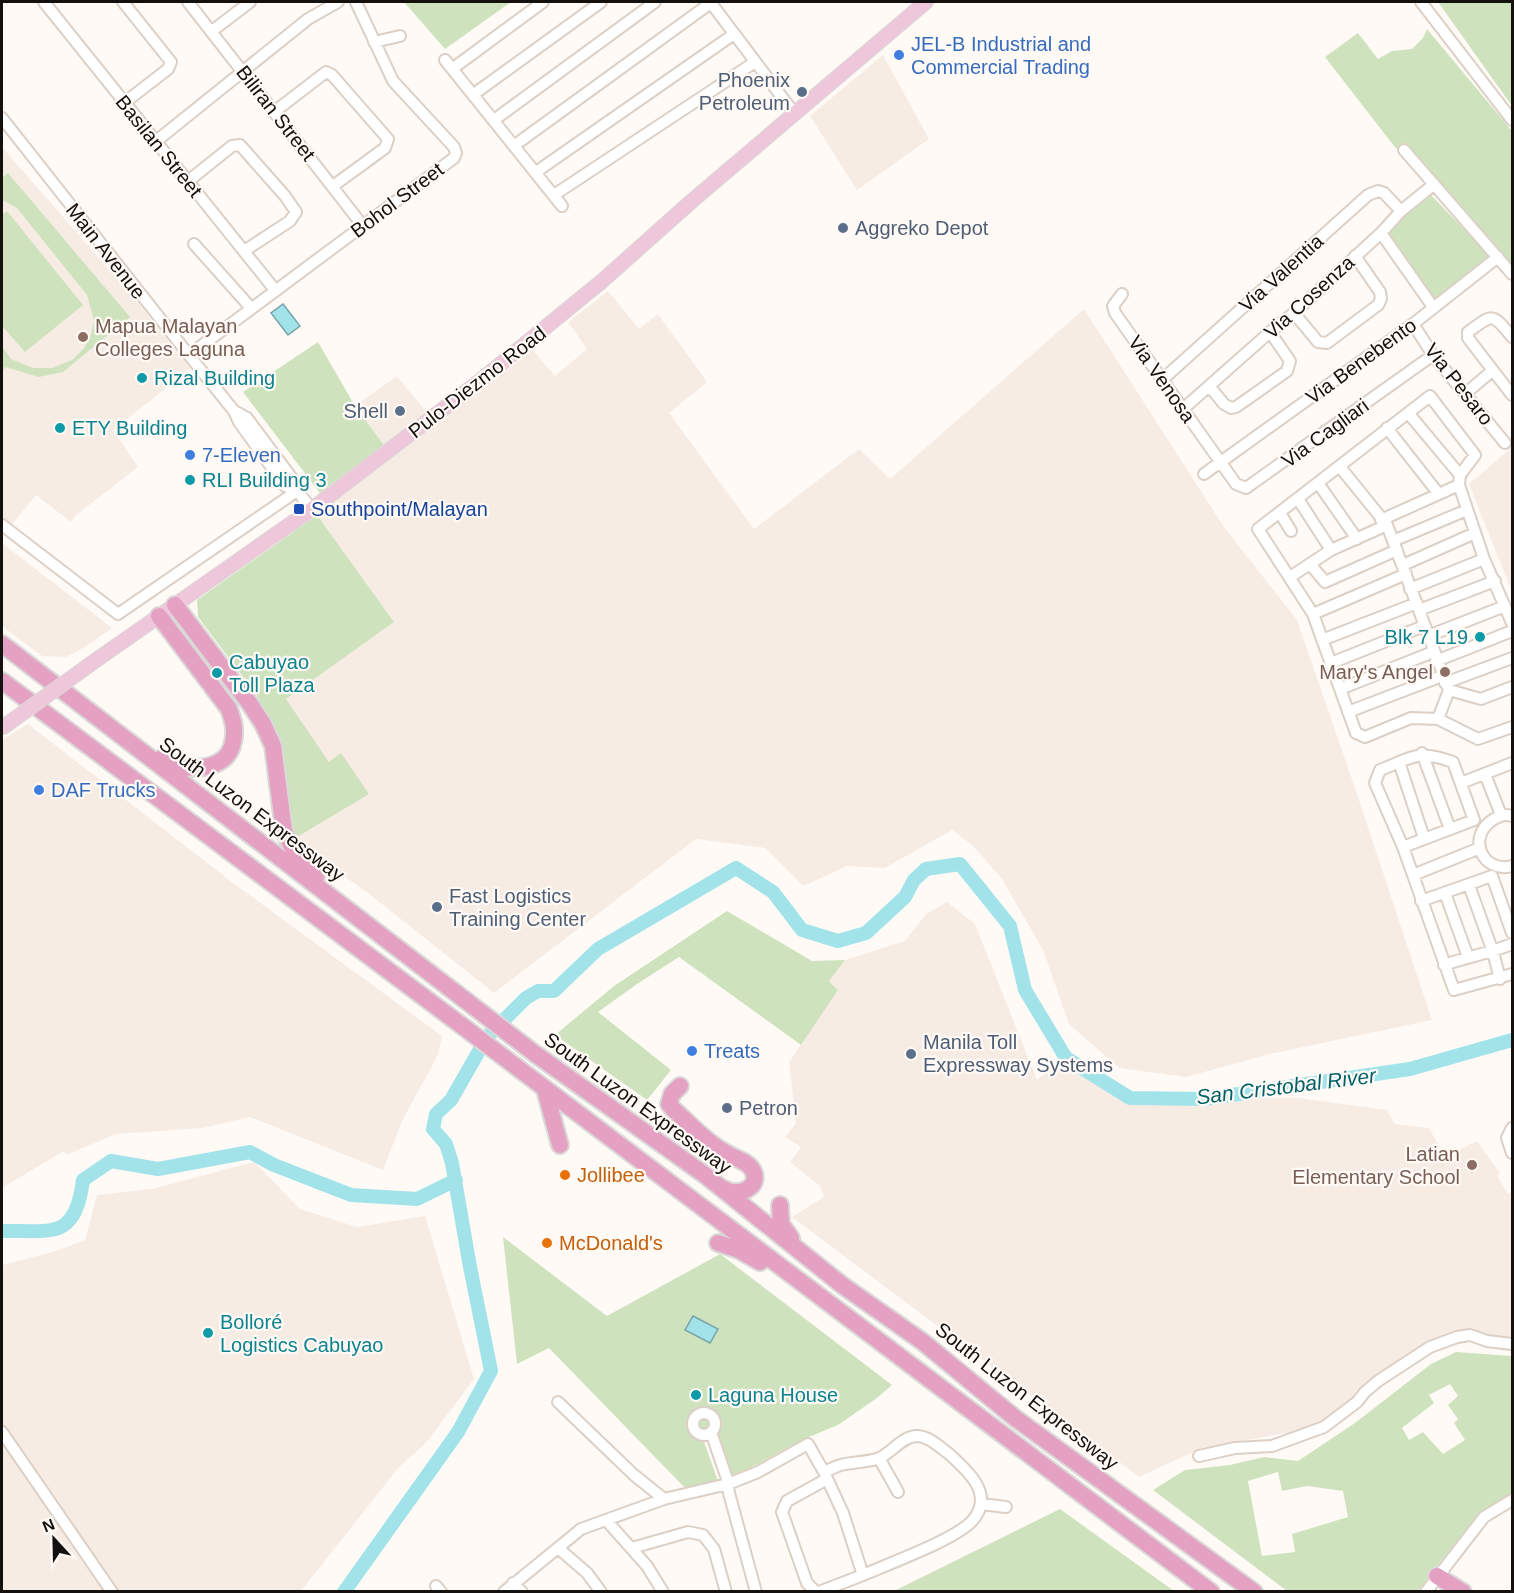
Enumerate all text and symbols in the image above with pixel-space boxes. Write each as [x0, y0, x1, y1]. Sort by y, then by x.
place label: JEL-B Industrial and Commercial Trading [911, 33, 1091, 78]
marker: JEL-B Industrial and Commercial Trading [892, 48, 906, 62]
street label: Biliran Street [232, 61, 320, 165]
place label: Phoenix Petroleum [699, 69, 790, 114]
marker: Phoenix Petroleum [795, 85, 809, 99]
street label: Basilan Street [111, 91, 207, 202]
street label: Bohol Street [346, 158, 448, 242]
street label: Main Avenue [62, 199, 150, 303]
place label: Aggreko Depot [855, 217, 989, 239]
marker: Aggreko Depot [836, 221, 850, 235]
street label: Via Valentia [1235, 229, 1328, 316]
street label: Via Cosenza [1260, 250, 1359, 343]
street label: Via Benebento [1302, 314, 1420, 408]
place label: Mapua Malayan Colleges Laguna [95, 315, 246, 360]
street label: Pulo-Diezmo Road [404, 322, 550, 442]
marker: Mapua Malayan Colleges Laguna [76, 330, 90, 344]
street label: Via Venosa [1124, 331, 1200, 427]
street label: Via Pesaro [1420, 339, 1498, 429]
place label: Rizal Building [154, 367, 275, 389]
marker: Rizal Building [135, 371, 149, 385]
street label: Via Cagliari [1277, 394, 1373, 472]
place label: Shell [344, 400, 388, 422]
marker: Shell [393, 404, 407, 418]
place label: ETY Building [72, 417, 187, 439]
marker: ETY Building [53, 421, 67, 435]
place label: 7-Eleven [202, 444, 281, 466]
marker: 7-Eleven [183, 448, 197, 462]
place label: RLI Building 3 [202, 469, 327, 491]
marker: RLI Building 3 [183, 473, 197, 487]
place label: Southpoint/Malayan [311, 498, 488, 520]
marker: Southpoint/Malayan [292, 502, 306, 516]
place label: Blk 7 L19 [1385, 626, 1468, 648]
marker: Blk 7 L19 [1473, 630, 1487, 644]
place label: Cabuyao Toll Plaza [229, 651, 315, 696]
place label: Mary's Angel [1319, 661, 1433, 683]
marker: Mary's Angel [1438, 665, 1452, 679]
marker: Cabuyao Toll Plaza [210, 666, 224, 680]
street label: South Luzon Expressway [155, 732, 349, 886]
place label: DAF Trucks [51, 779, 155, 801]
marker: DAF Trucks [32, 783, 46, 797]
place label: Fast Logistics Training Center [449, 885, 586, 930]
marker: Fast Logistics Training Center [430, 900, 444, 914]
street label: South Luzon Expressway [540, 1028, 736, 1178]
place label: Manila Toll Expressway Systems [923, 1031, 1113, 1076]
place label: Treats [704, 1040, 760, 1062]
marker: Treats [685, 1044, 699, 1058]
marker: Manila Toll Expressway Systems [904, 1047, 918, 1061]
water label: San Cristobal River [1195, 1063, 1378, 1108]
place label: Petron [739, 1097, 798, 1119]
marker: Petron [720, 1101, 734, 1115]
place label: Latian Elementary School [1292, 1143, 1460, 1188]
marker: Latian Elementary School [1465, 1158, 1479, 1172]
place label: Jollibee [577, 1164, 645, 1186]
marker: Jollibee [558, 1168, 572, 1182]
place label: McDonald's [559, 1232, 663, 1254]
marker: McDonald's [540, 1236, 554, 1250]
place label: Bolloré Logistics Cabuyao [220, 1311, 383, 1356]
street label: South Luzon Expressway [931, 1318, 1123, 1474]
marker: Bolloré Logistics Cabuyao [201, 1326, 215, 1340]
place label: Laguna House [708, 1384, 838, 1406]
marker: Laguna House [689, 1388, 703, 1402]
north arrow [24, 1509, 84, 1569]
text: N [40, 1516, 57, 1536]

